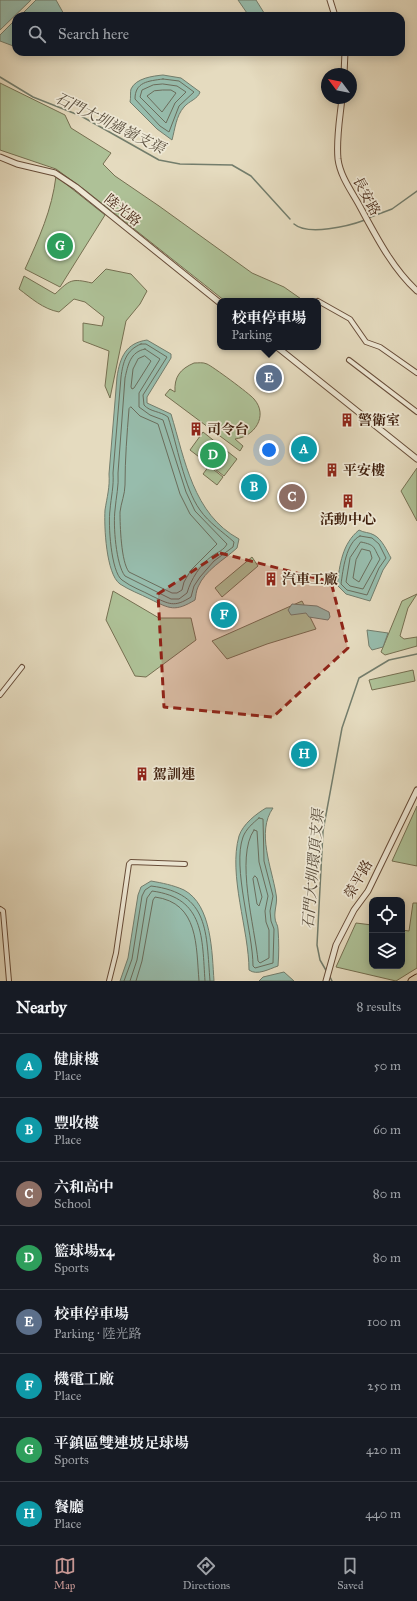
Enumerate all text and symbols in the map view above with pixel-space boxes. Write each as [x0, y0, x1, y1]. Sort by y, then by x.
search box [12, 12, 405, 56]
icon: search [26, 23, 48, 45]
text: Search here [58, 25, 129, 43]
north arrow [321, 68, 357, 104]
water label: 石門大圳過嶺支渠 [52, 89, 170, 158]
street label: 長安路 [349, 174, 384, 219]
street label: 陸光路 [101, 191, 144, 230]
pin: G [47, 231, 73, 261]
popup [217, 298, 321, 350]
text: 校車停車場 [231, 309, 307, 327]
text: Parking [231, 327, 272, 343]
pin: E [256, 363, 282, 393]
building icon: 警衛室 [339, 412, 355, 428]
place label: 警衛室 [358, 412, 400, 429]
building icon: 司令台 [188, 421, 204, 437]
place label: 司令台 [207, 421, 249, 438]
pin: A [291, 434, 317, 464]
pin: D [200, 440, 226, 470]
your location [259, 440, 279, 460]
building icon: 平安樓 [324, 462, 340, 478]
place label: 平安樓 [343, 462, 385, 479]
pin: B [241, 472, 267, 502]
pin: C [279, 482, 305, 512]
building icon: 活動中心 [340, 493, 356, 509]
place label: 活動中心 [320, 511, 376, 528]
building icon: 汽車工廠 [263, 571, 279, 587]
place label: 汽車工廠 [282, 571, 338, 588]
pin: F [211, 600, 237, 630]
pin: H [291, 739, 317, 769]
building icon: 駕訓連 [134, 766, 150, 782]
place label: 駕訓連 [153, 766, 195, 783]
water label: 石門大圳環頂支渠 [299, 806, 327, 930]
street label: 榮平路 [341, 857, 376, 902]
map controls [369, 897, 405, 969]
button: locate [369, 897, 405, 933]
button: layers [369, 933, 405, 969]
text: Nearby [16, 997, 67, 1018]
text: 8 results [357, 999, 401, 1015]
text: 健康樓 [54, 1050, 99, 1068]
text: A [25, 1058, 33, 1074]
text: 50 m [374, 1058, 401, 1074]
text: Place [54, 1068, 81, 1084]
text: 豐收樓 [54, 1114, 99, 1132]
text: B [25, 1122, 33, 1138]
text: 60 m [373, 1122, 401, 1138]
text: Place [54, 1132, 81, 1148]
text: 六和高中 [54, 1178, 114, 1196]
text: C [25, 1186, 33, 1202]
text: 80 m [373, 1186, 401, 1202]
text: School [54, 1196, 91, 1212]
text: 籃球場x4 [54, 1242, 114, 1260]
text: D [24, 1250, 34, 1266]
text: 80 m [373, 1250, 401, 1266]
text: Sports [54, 1260, 89, 1276]
text: 校車停車場 [54, 1305, 129, 1323]
text: E [24, 1314, 34, 1330]
text: 100 m [367, 1314, 401, 1330]
text: Parking · 陸光路 [54, 1326, 142, 1342]
text: 機電工廠 [54, 1370, 114, 1388]
text: F [25, 1378, 33, 1394]
text: 250 m [367, 1378, 401, 1394]
text: Place [54, 1388, 81, 1404]
text: 平鎮區雙連坡足球場 [54, 1434, 189, 1452]
text: G [24, 1442, 34, 1458]
text: 420 m [366, 1442, 401, 1458]
text: Sports [54, 1452, 89, 1468]
text: 餐廳 [54, 1498, 84, 1516]
text: H [23, 1506, 35, 1522]
text: 440 m [365, 1506, 401, 1522]
text: Place [54, 1516, 81, 1532]
tab: Map [54, 1555, 76, 1592]
tab: Directions [183, 1555, 230, 1592]
tab: Saved [337, 1555, 363, 1592]

